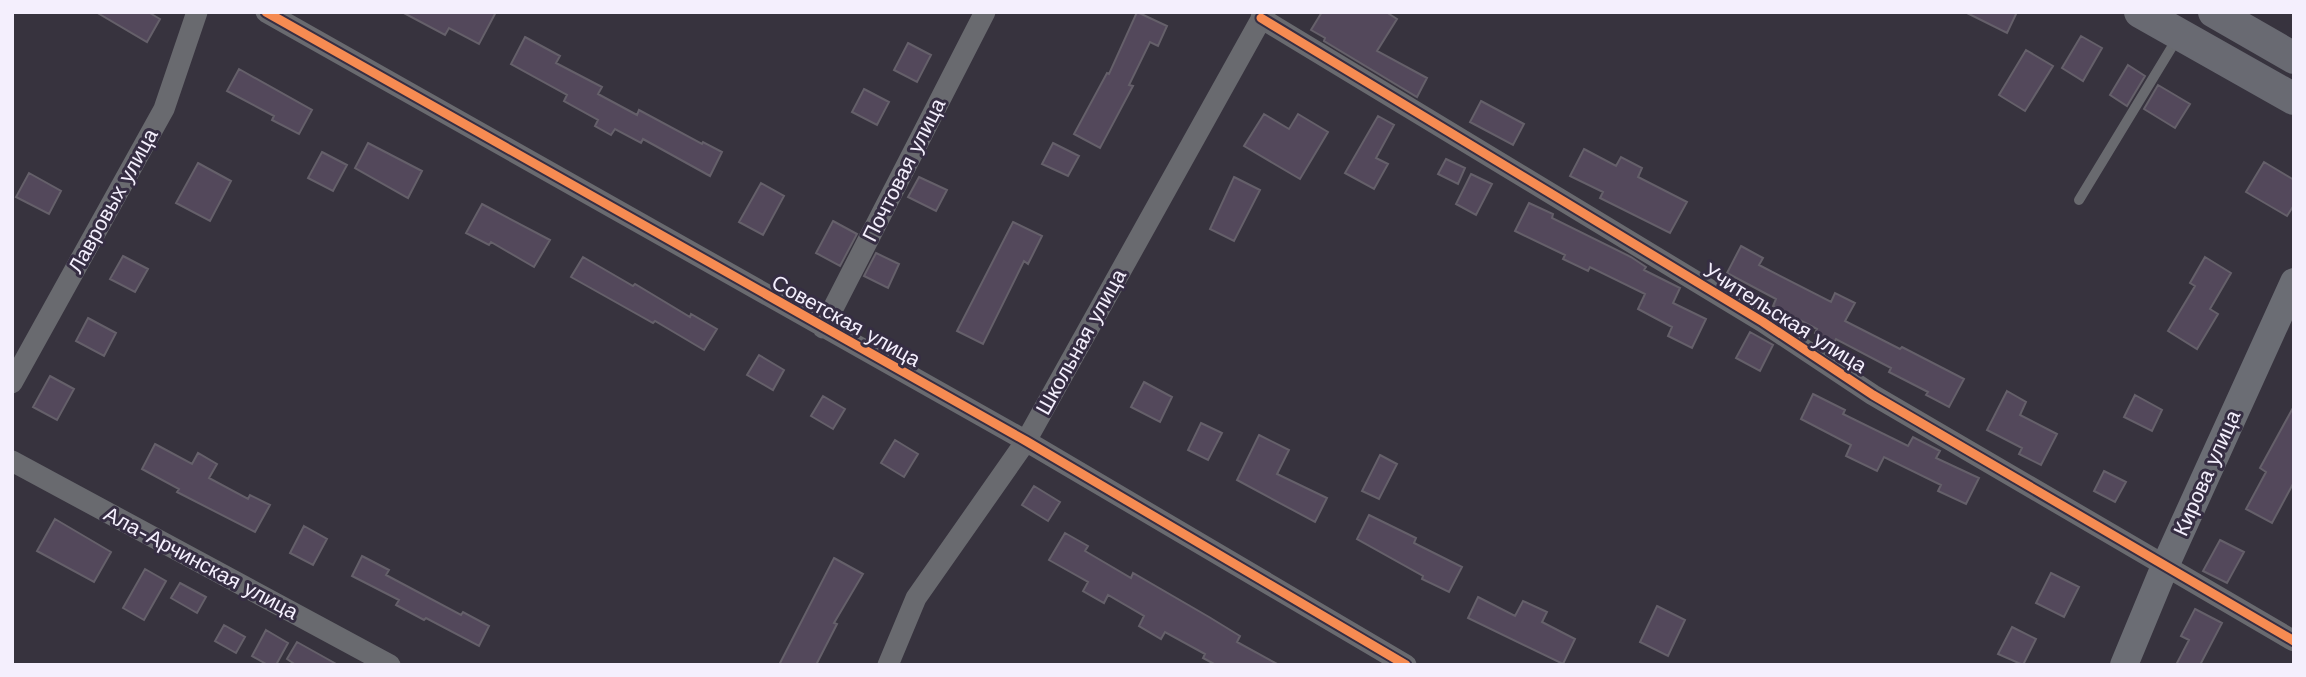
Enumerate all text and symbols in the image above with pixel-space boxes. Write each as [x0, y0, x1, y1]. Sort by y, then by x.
street label: Почтовая улица [857, 94, 951, 245]
street label: Лавровых улица [62, 124, 163, 277]
street label: Учительская улица [1699, 257, 1872, 378]
street label: Школьная улица [1030, 264, 1131, 419]
street label: Советская улица [767, 269, 925, 372]
street label: Кирова улица [2168, 406, 2246, 539]
street label: Ала-Арчинская улица [100, 501, 303, 625]

